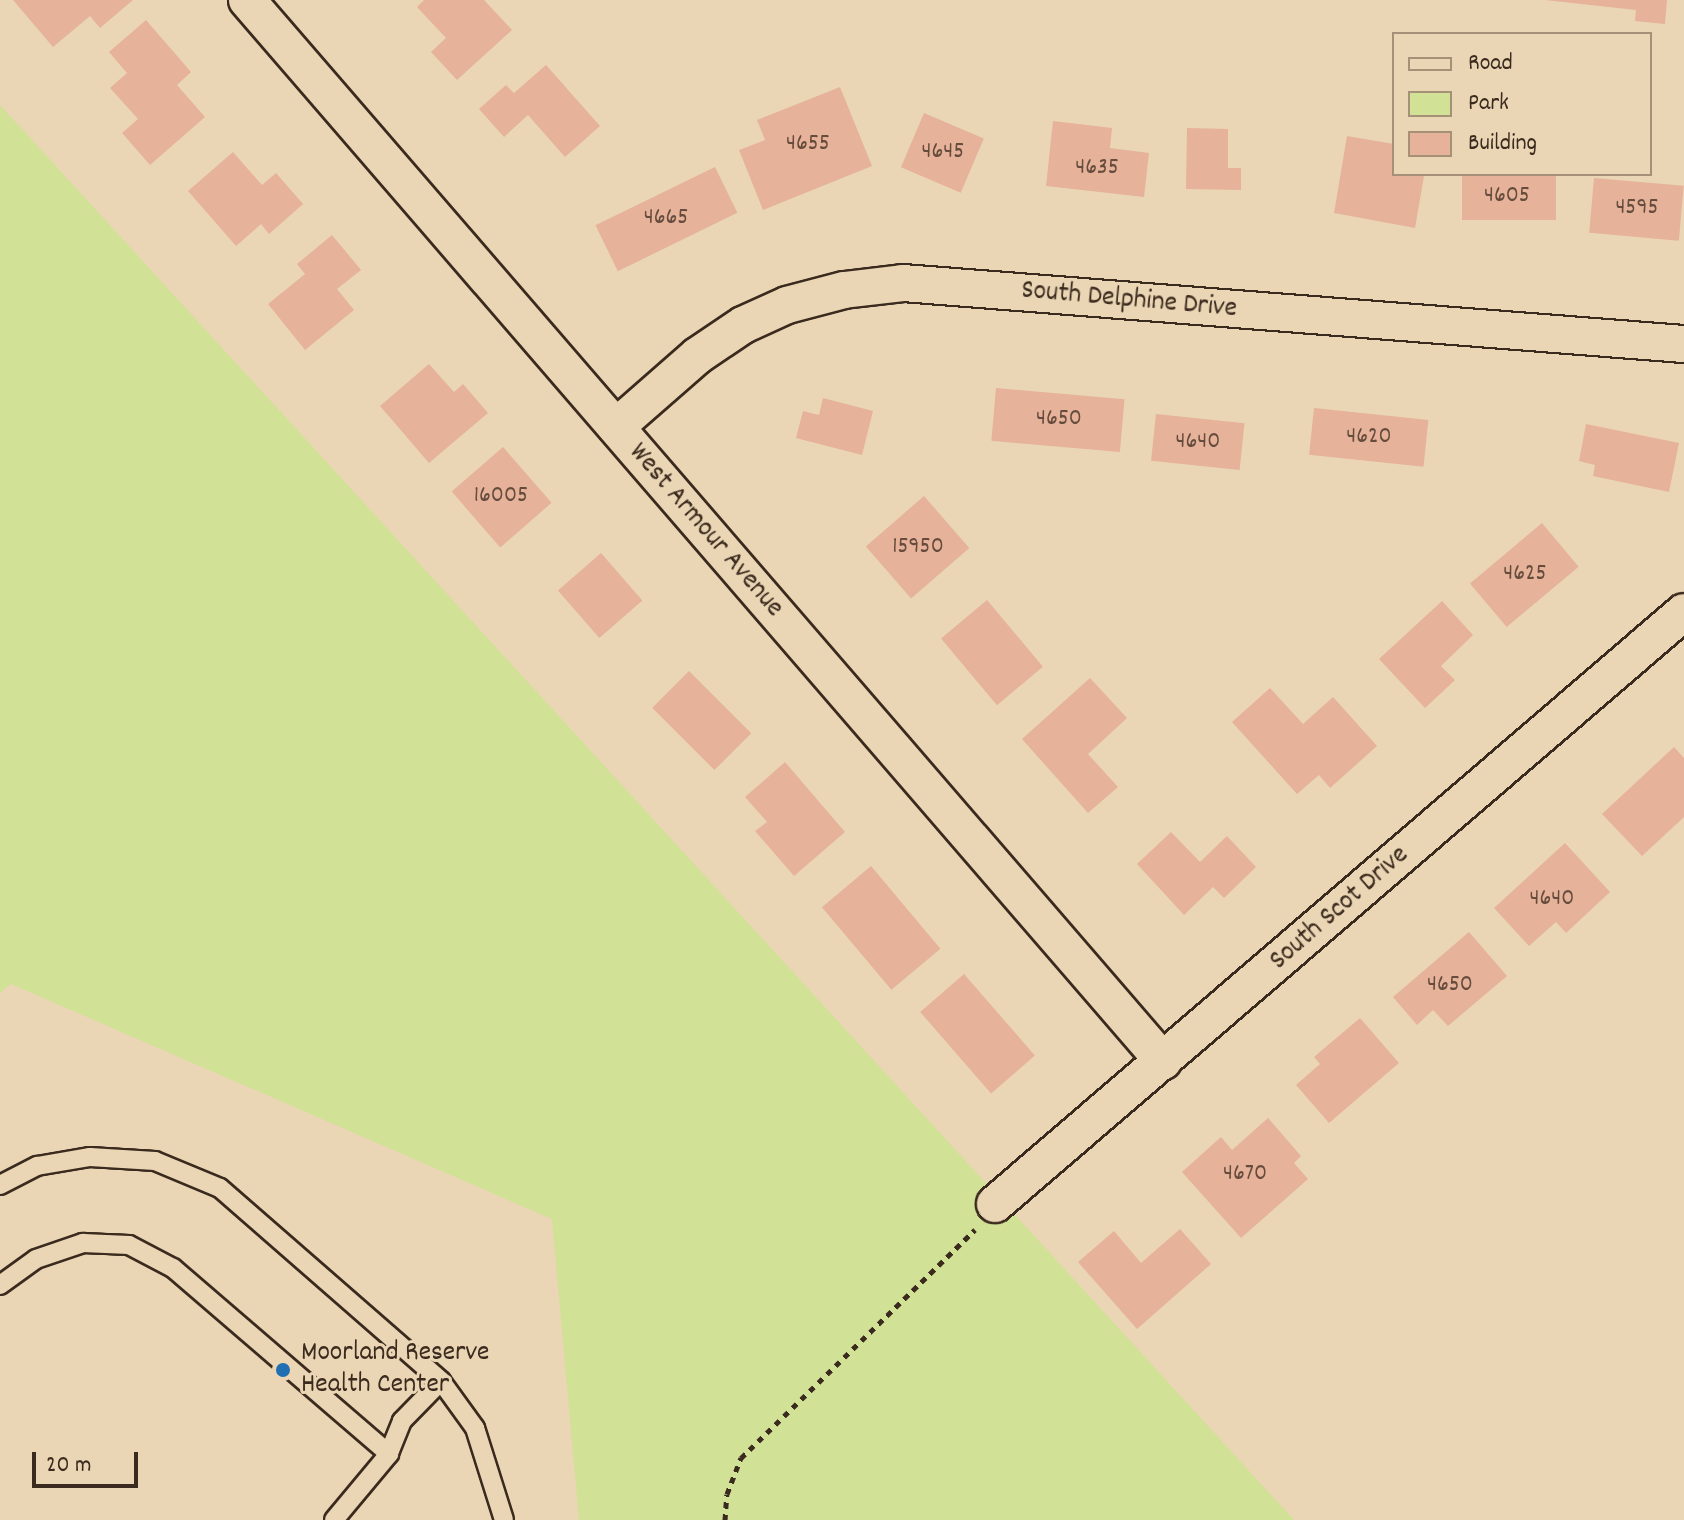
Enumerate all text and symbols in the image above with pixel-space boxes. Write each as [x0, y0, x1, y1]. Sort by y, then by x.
legend [1392, 32, 1652, 176]
text: Road [1468, 47, 1513, 81]
text: Park [1468, 87, 1509, 121]
text: Building [1468, 127, 1537, 161]
house number: 4655 [786, 131, 830, 159]
house number: 4645 [922, 139, 964, 167]
house number: 4635 [1075, 155, 1119, 183]
house number: 4605 [1484, 183, 1530, 211]
house number: 4595 [1615, 195, 1659, 223]
house number: 4665 [644, 205, 688, 233]
street label: South Delphine Drive [1020, 275, 1238, 327]
house number: 4650 [1036, 406, 1082, 434]
house number: 4620 [1346, 424, 1392, 452]
house number: 4640 [1176, 429, 1220, 457]
street label: West Armour Avenue [620, 437, 790, 625]
house number: 16005 [474, 483, 528, 511]
house number: 15950 [892, 534, 944, 562]
house number: 4625 [1503, 561, 1547, 589]
street label: South Scot Drive [1264, 840, 1416, 978]
house number: 4640 [1530, 886, 1574, 914]
house number: 4650 [1427, 972, 1473, 1000]
house number: 4670 [1223, 1161, 1267, 1189]
place label: Moorland Reserve Health Center [301, 1337, 489, 1403]
marker: Moorland Reserve Health Center [272, 1359, 294, 1381]
scale bar [36, 1436, 142, 1486]
text: 20 m [46, 1449, 92, 1483]

